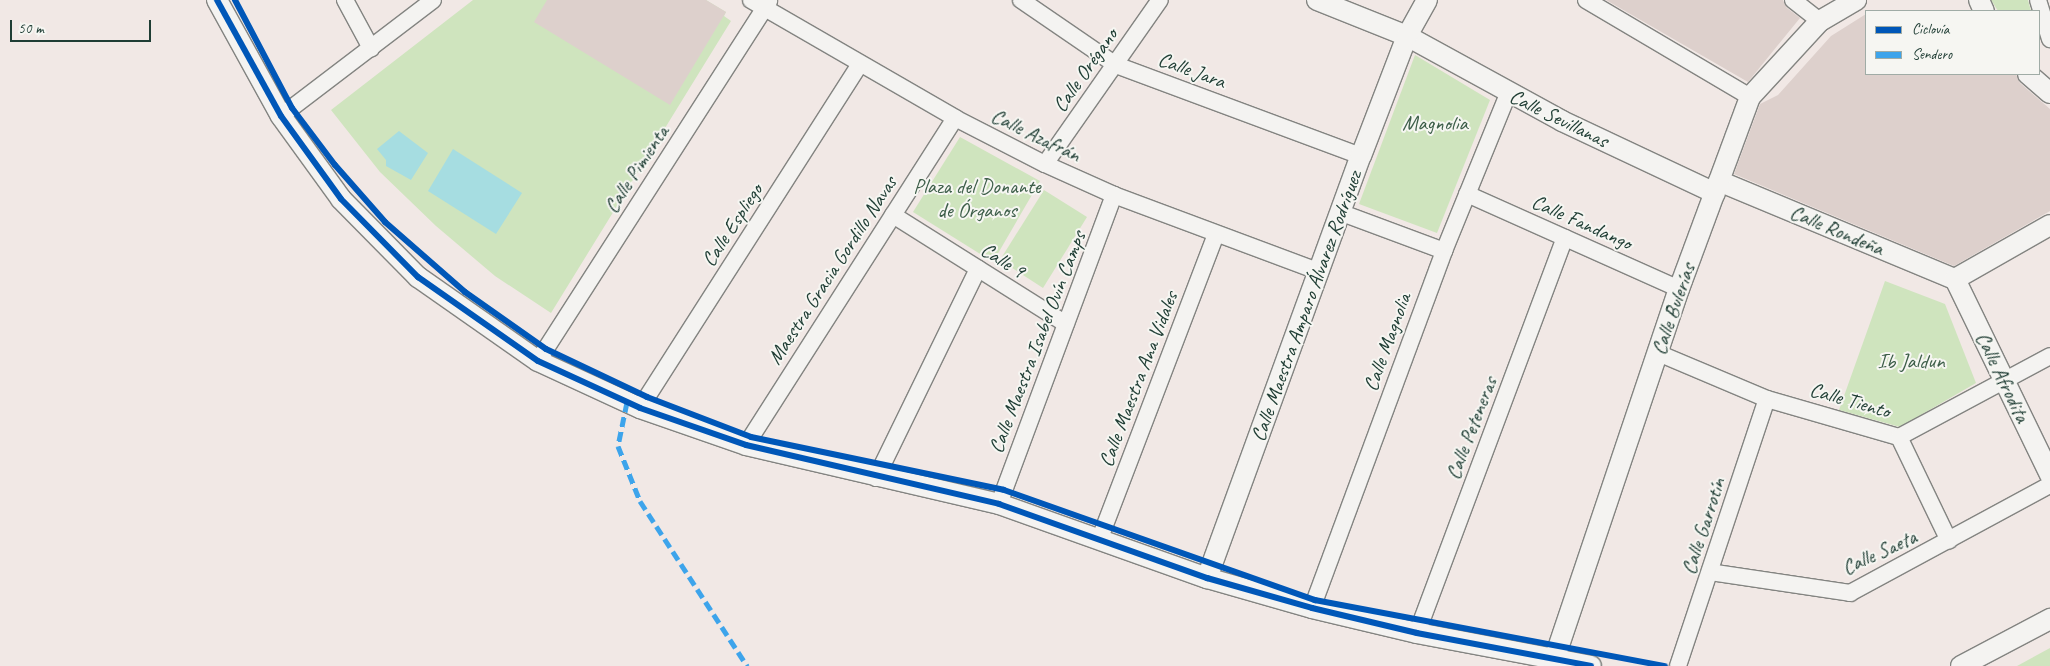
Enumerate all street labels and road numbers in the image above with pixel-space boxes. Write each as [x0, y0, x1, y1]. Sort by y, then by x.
street label: Calle Orégano [1047, 23, 1123, 117]
street label: Calle Jara [1155, 46, 1229, 94]
street label: Calle Sevillanas [1505, 83, 1613, 153]
street label: Calle Azafrán [987, 102, 1085, 168]
street label: Calle Pimienta [598, 120, 674, 218]
street label: Calle Maestra Amparo Álvarez Rodríguez [1245, 167, 1367, 445]
street label: Maestra Gracia Gordillo Navas [762, 171, 902, 369]
street label: Calle Espliego [696, 179, 768, 271]
street label: Calle Fandango [1528, 189, 1636, 255]
street label: Calle Rondeña [1786, 199, 1888, 261]
street label: Calle Maestra Isabel Ovín Camps [983, 227, 1091, 457]
street label: Calle 9 [976, 237, 1030, 283]
street label: Calle Bulerías [1646, 260, 1700, 358]
street label: Calle Maestra Ana Vidales [1093, 287, 1183, 471]
street label: Calle Magnolia [1357, 289, 1417, 395]
street label: Calle Afrodita [1970, 328, 2036, 426]
street label: Calle Peteneras [1440, 373, 1502, 483]
street label: Calle Tiento [1807, 377, 1893, 423]
street label: Calle Garrotín [1676, 474, 1730, 578]
street label: Calle Saeta [1838, 524, 1920, 580]

